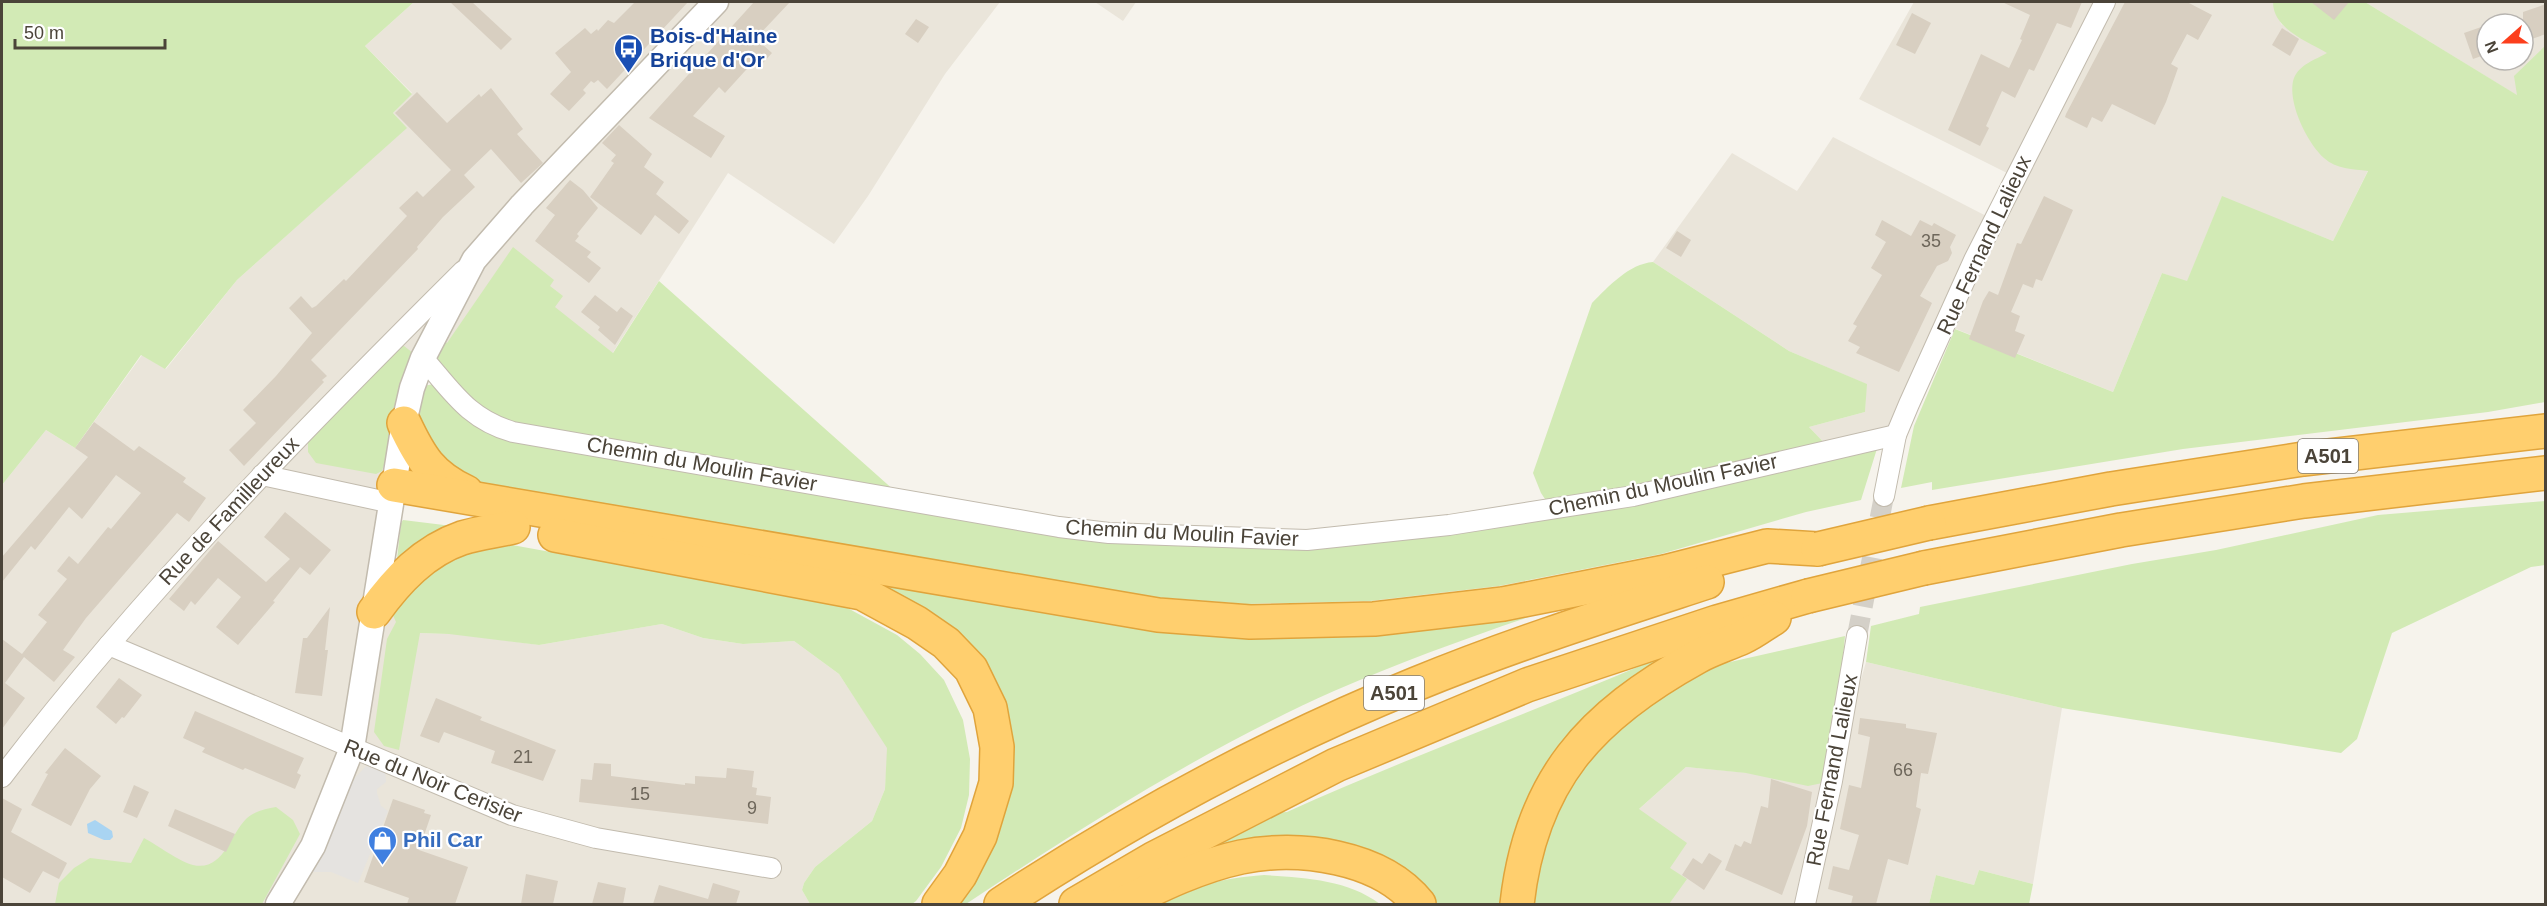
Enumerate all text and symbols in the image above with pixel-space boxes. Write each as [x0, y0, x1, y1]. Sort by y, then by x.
scale bar [15, 12, 165, 50]
north arrow [2475, 12, 2535, 72]
text: 50 m [24, 23, 64, 43]
place label: Bois-d'Haine Brique d'Or [650, 24, 778, 71]
bus stop icon: Bois-d'Haine Brique d'Or [613, 32, 645, 74]
text: N [2481, 39, 2501, 56]
street label: Rue Fernand Lalieux [1932, 151, 2035, 338]
house number: 35 [1921, 231, 1941, 251]
street label: Rue de Familleureux [154, 432, 303, 589]
street label: Chemin du Moulin Favier [585, 432, 819, 495]
road number: A501 [2298, 439, 2358, 473]
street label: Chemin du Moulin Favier [1546, 449, 1779, 520]
street label: Chemin du Moulin Favier [1065, 515, 1299, 550]
street label: Rue Fernand Lalieux [1802, 672, 1861, 868]
road number: A501 [1364, 676, 1424, 710]
street label: Rue du Noir Cerisier [341, 734, 526, 827]
house number: 21 [513, 747, 533, 767]
house number: 66 [1893, 760, 1913, 780]
house number: 15 [630, 784, 650, 804]
house number: 9 [747, 798, 757, 818]
shop icon: Phil Car [366, 824, 398, 866]
place label: Phil Car [403, 828, 482, 851]

